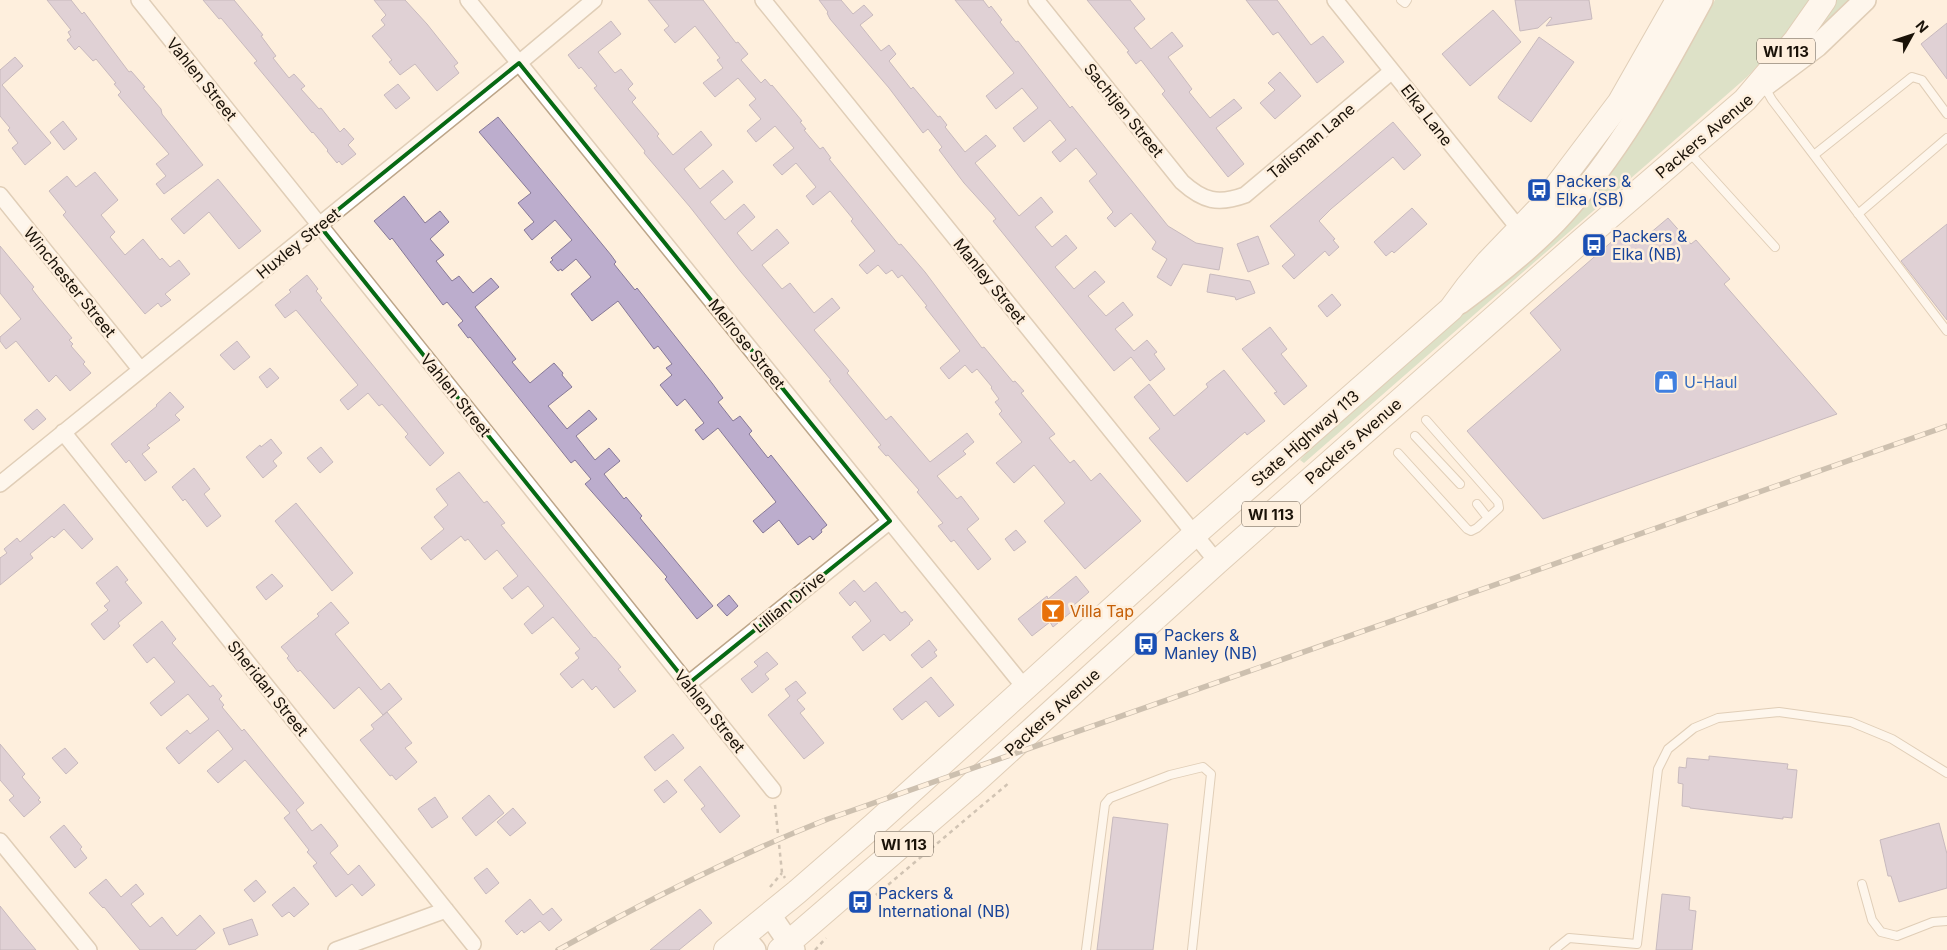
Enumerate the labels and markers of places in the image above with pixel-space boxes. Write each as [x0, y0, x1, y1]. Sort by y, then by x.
place label: Packers & Elka (SB) [1556, 171, 1632, 209]
bus stop icon: Packers & Elka (SB) [1526, 177, 1552, 203]
place label: Packers & Elka (NB) [1612, 226, 1688, 264]
bus stop icon: Packers & Elka (NB) [1581, 232, 1607, 258]
shop icon: U-Haul [1653, 369, 1679, 395]
place label: U-Haul [1684, 372, 1737, 392]
bar icon: Villa Tap [1040, 598, 1066, 624]
place label: Villa Tap [1070, 601, 1134, 621]
place label: Packers & Manley (NB) [1164, 625, 1257, 663]
bus stop icon: Packers & Manley (NB) [1133, 631, 1159, 657]
place label: Packers & International (NB) [878, 883, 1011, 921]
bus stop icon: Packers & International (NB) [847, 889, 873, 915]

